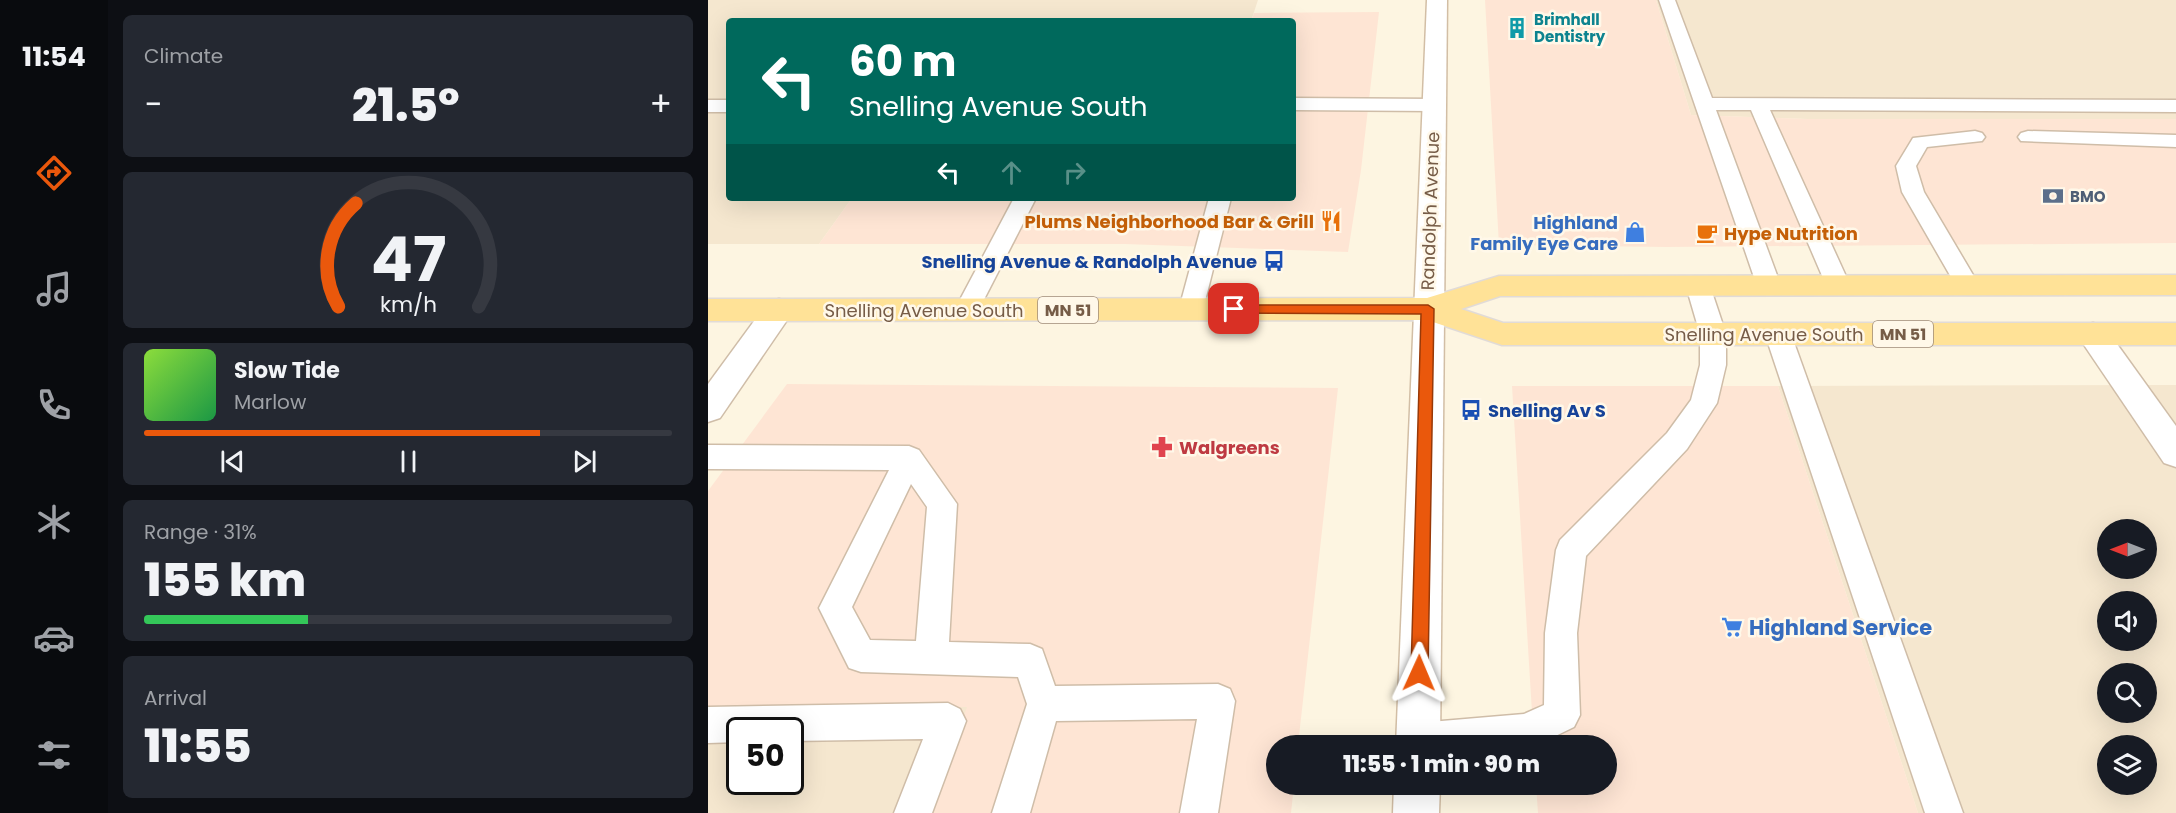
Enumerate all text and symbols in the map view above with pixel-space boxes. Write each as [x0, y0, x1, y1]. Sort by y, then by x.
place label: Brimhall Dentistry [1534, 9, 1606, 47]
building icon: Brimhall Dentistry [1505, 16, 1529, 40]
text: 60 m [849, 32, 957, 91]
text: 11:54 [22, 38, 86, 75]
text: Climate [144, 42, 223, 70]
icon: left [750, 42, 828, 120]
text: 21.5° [352, 74, 460, 137]
text: − [144, 81, 162, 128]
text: + [649, 81, 672, 128]
text: Snelling Avenue South [849, 88, 1148, 125]
street label: Randolph Avenue [1415, 131, 1445, 291]
icon: directions [33, 152, 75, 194]
icon: left [932, 156, 965, 189]
icon: ahead [995, 156, 1028, 189]
icon: right [1058, 156, 1091, 189]
bank icon: BMO [2041, 184, 2065, 208]
place label: BMO [2070, 186, 2106, 207]
place label: Plums Neighborhood Bar & Grill [1024, 209, 1314, 234]
restaurant icon: Plums Neighborhood Bar & Grill [1319, 209, 1343, 233]
place label: Highland Family Eye Care [1470, 210, 1618, 256]
text: 47 [370, 215, 446, 303]
shop icon: Highland Family Eye Care [1623, 220, 1647, 244]
cafe icon: Hype Nutrition [1695, 221, 1719, 245]
place label: Hype Nutrition [1724, 221, 1858, 246]
place label: Snelling Avenue & Randolph Avenue [921, 249, 1257, 274]
bus stop icon: Snelling Avenue & Randolph Avenue [1262, 249, 1286, 273]
icon: music [33, 268, 75, 310]
pin [1208, 283, 1259, 334]
text: km/h [379, 289, 437, 320]
icon: arrive [1217, 292, 1250, 325]
road number: MN 51 [1038, 297, 1098, 323]
street label: Snelling Avenue South [824, 298, 1024, 323]
road number: MN 51 [1873, 321, 1933, 347]
street label: Snelling Avenue South [1664, 322, 1864, 347]
text: Slow Tide [234, 355, 340, 386]
icon: phone [33, 384, 75, 426]
text: Marlow [234, 388, 306, 416]
bus stop icon: Snelling Av S [1459, 398, 1483, 422]
place label: Snelling Av S [1488, 398, 1606, 423]
pharmacy icon: Walgreens [1150, 435, 1174, 459]
place label: Walgreens [1179, 435, 1280, 460]
icon: previous [216, 445, 249, 478]
icon: pause [392, 445, 425, 478]
icon: next [568, 445, 601, 478]
icon: climate [33, 501, 75, 543]
text: Range · 31% [144, 518, 257, 546]
north arrow [2097, 519, 2157, 579]
map controls [2097, 519, 2157, 795]
text: 155 km [144, 549, 306, 612]
button: sound [2097, 591, 2157, 651]
place label: Highland Service [1749, 613, 1932, 642]
supermarket icon: Highland Service [1720, 615, 1744, 639]
icon: car [33, 617, 75, 659]
position arrow [1387, 641, 1451, 705]
button: search [2097, 663, 2157, 723]
text: Arrival [144, 684, 207, 712]
text: 11:55 [144, 715, 251, 778]
speed limit sign: 50 [726, 717, 804, 795]
icon: filters [33, 734, 75, 776]
button: layers [2097, 735, 2157, 795]
text: 11:55 · 1 min · 90 m [1343, 749, 1540, 780]

